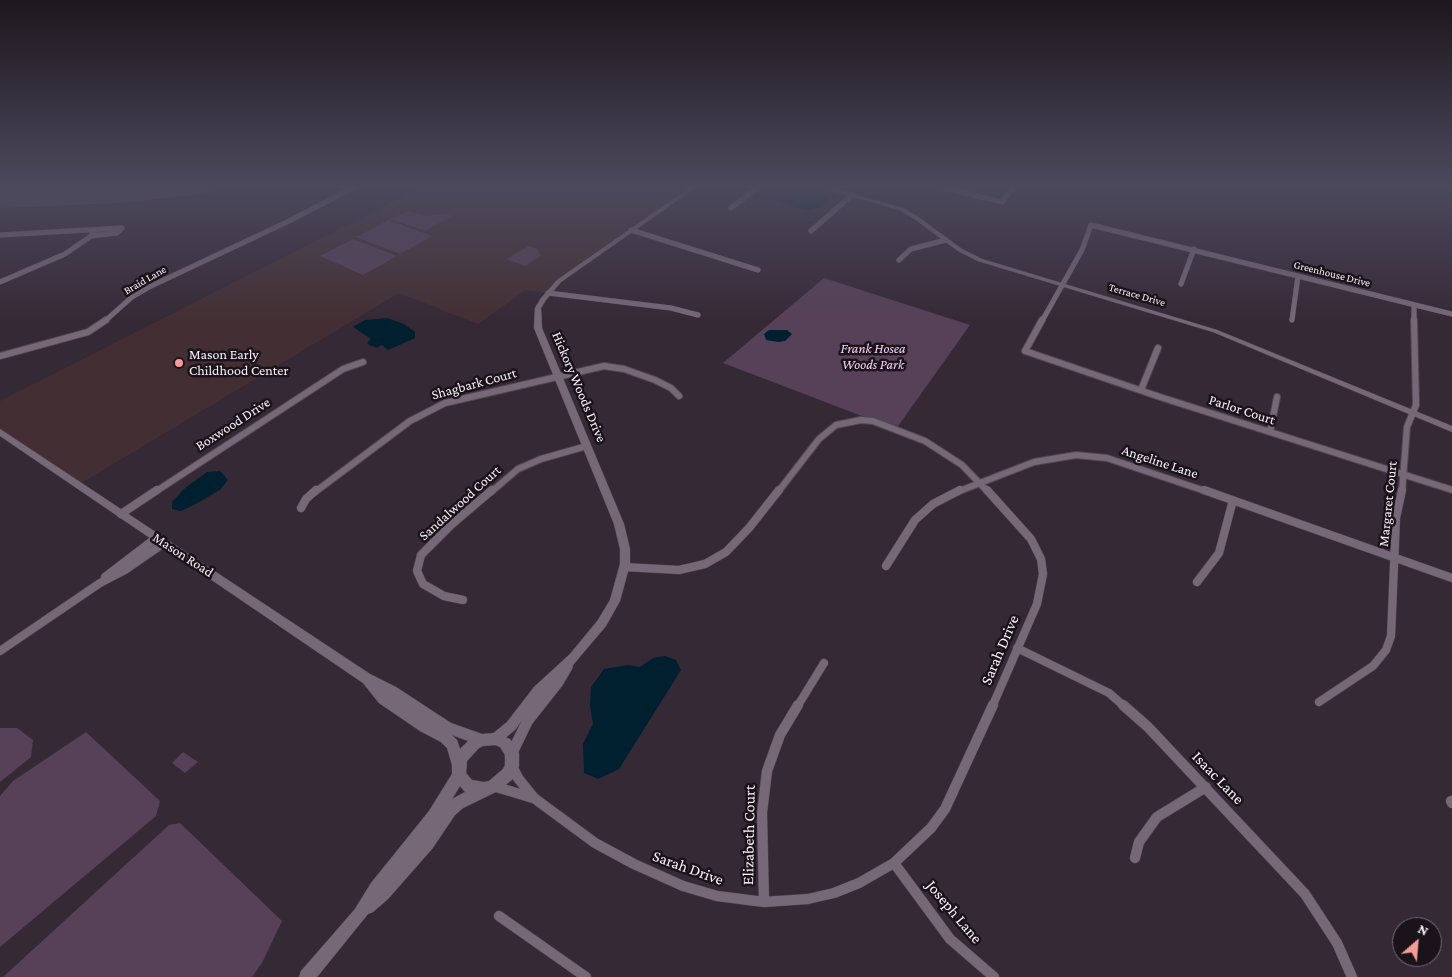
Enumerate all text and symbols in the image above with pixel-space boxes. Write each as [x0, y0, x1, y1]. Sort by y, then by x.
street label: Greenhouse Drive [1292, 258, 1372, 290]
street label: Braid Lane [121, 263, 169, 297]
street label: Terrace Drive [1107, 281, 1167, 309]
street label: Hickory Woods Drive [548, 329, 610, 445]
park label: Frank Hosea Woods Park [840, 341, 906, 374]
place label: Mason Early Childhood Center [189, 347, 288, 380]
marker: Mason Early Childhood Center [173, 357, 185, 369]
street label: Shagbark Court [430, 365, 518, 403]
street label: Parlor Court [1207, 391, 1277, 429]
street label: Boxwood Drive [193, 394, 273, 454]
street label: Angeline Lane [1120, 442, 1200, 482]
street label: Margaret Court [1375, 460, 1401, 548]
street label: Sandalwood Court [416, 462, 504, 544]
street label: Mason Road [149, 529, 217, 581]
street label: Sarah Drive [977, 612, 1023, 688]
street label: Isaac Lane [1188, 747, 1248, 809]
street label: Elizabeth Court [739, 785, 759, 885]
street label: Sarah Drive [650, 846, 726, 890]
street label: Joseph Lane [922, 876, 986, 948]
north arrow [1392, 917, 1442, 967]
text: N [1415, 920, 1431, 939]

